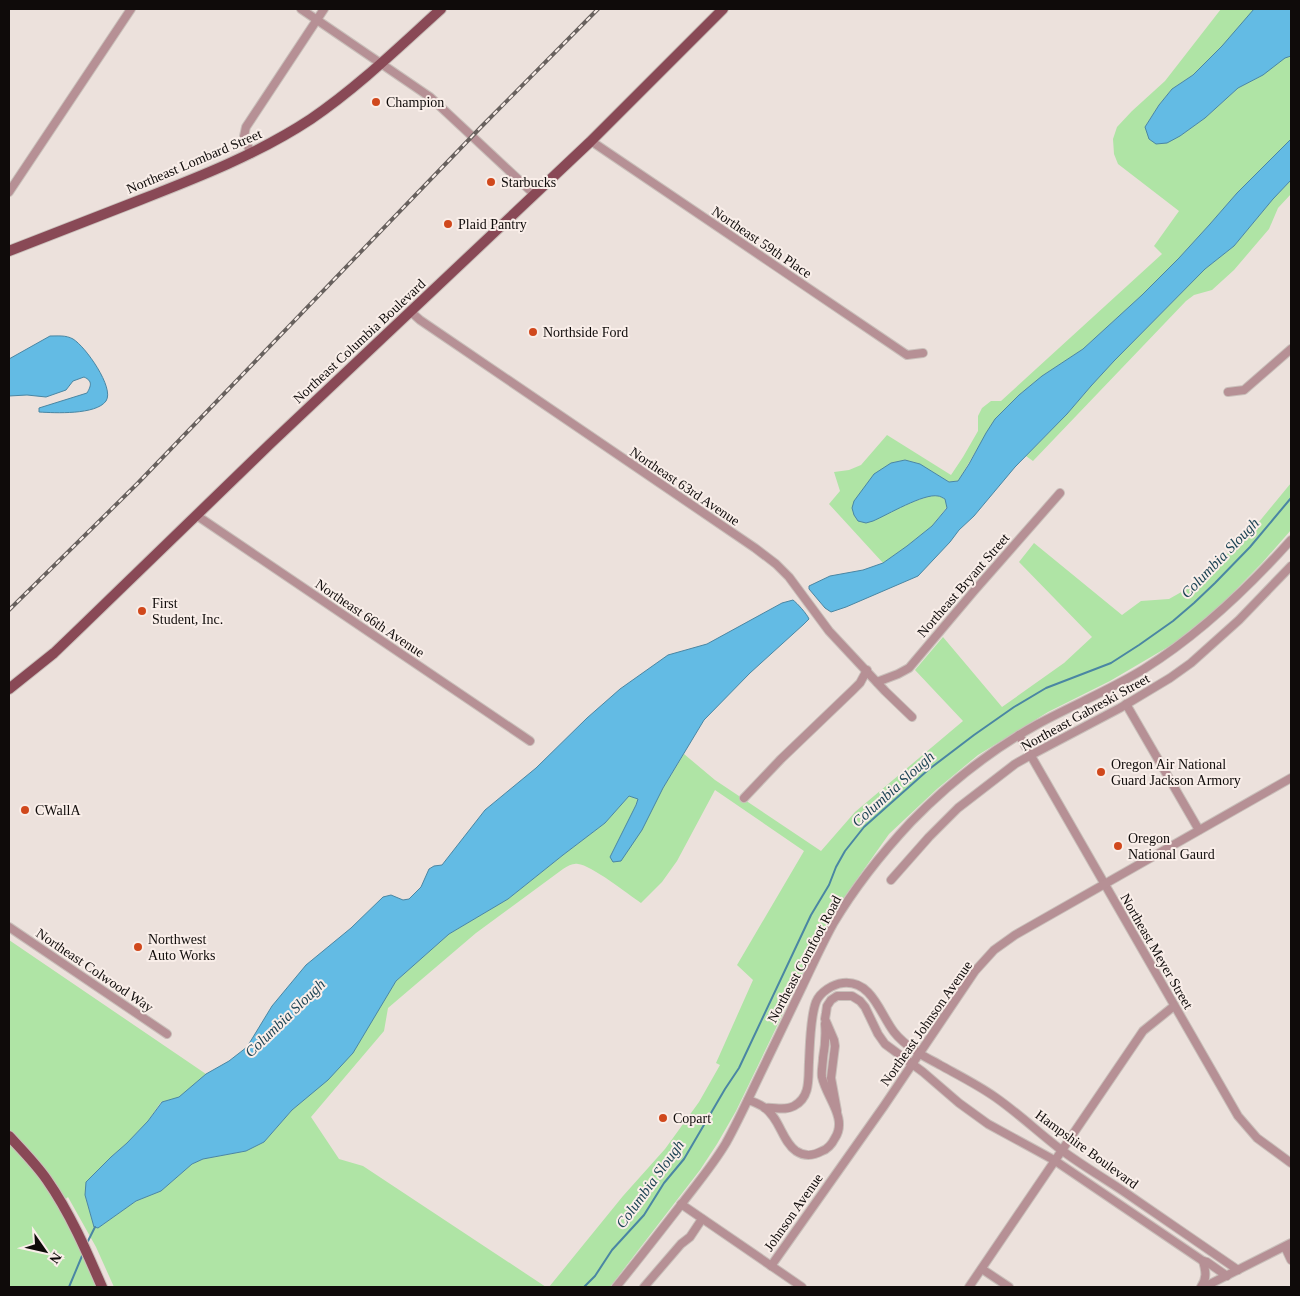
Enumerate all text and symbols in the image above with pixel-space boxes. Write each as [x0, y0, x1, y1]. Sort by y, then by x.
place label: Champion [386, 95, 444, 110]
marker: Champion [370, 96, 382, 108]
street label: Northeast Lombard Street [124, 126, 264, 197]
place label: Starbucks [501, 175, 556, 190]
marker: Starbucks [485, 176, 497, 188]
street label: Northeast 59th Place [709, 204, 814, 281]
place label: Plaid Pantry [458, 217, 527, 232]
marker: Plaid Pantry [442, 218, 454, 230]
street label: Northeast Columbia Boulevard [290, 276, 428, 407]
place label: Northside Ford [543, 325, 628, 340]
marker: Northside Ford [527, 326, 539, 338]
street label: Northeast 63rd Avenue [627, 444, 742, 529]
water label: Columbia Slough [1178, 515, 1262, 601]
street label: Northeast Bryant Street [914, 530, 1012, 640]
street label: Northeast 66th Avenue [312, 576, 427, 660]
place label: First Student, Inc. [152, 596, 223, 627]
marker: First Student, Inc. [136, 605, 148, 617]
street label: Northeast Gabreski Street [1018, 671, 1152, 754]
water label: Columbia Slough [849, 748, 937, 830]
place label: Oregon Air National Guard Jackson Armory [1111, 757, 1241, 788]
marker: Oregon Air National Guard Jackson Armory [1095, 766, 1107, 778]
place label: CWallA [35, 803, 81, 818]
marker: CWallA [19, 804, 31, 816]
place label: Oregon National Gaurd [1128, 831, 1215, 862]
marker: Oregon National Gaurd [1112, 840, 1124, 852]
street label: Northeast Meyer Street [1117, 891, 1196, 1012]
street label: Northeast Cornfoot Road [765, 893, 844, 1025]
street label: Northeast Colwood Way [33, 926, 156, 1015]
place label: Northwest Auto Works [148, 932, 215, 963]
marker: Northwest Auto Works [132, 941, 144, 953]
street label: Northeast Johnson Avenue [878, 958, 975, 1089]
water label: Columbia Slough [242, 976, 328, 1060]
street label: Hampshire Boulevard [1032, 1107, 1141, 1192]
place label: Copart [673, 1111, 711, 1126]
marker: Copart [657, 1112, 669, 1124]
water label: Columbia Slough [613, 1137, 687, 1231]
street label: Johnson Avenue [761, 1171, 826, 1254]
north arrow [20, 1226, 70, 1276]
text: N [46, 1250, 64, 1266]

